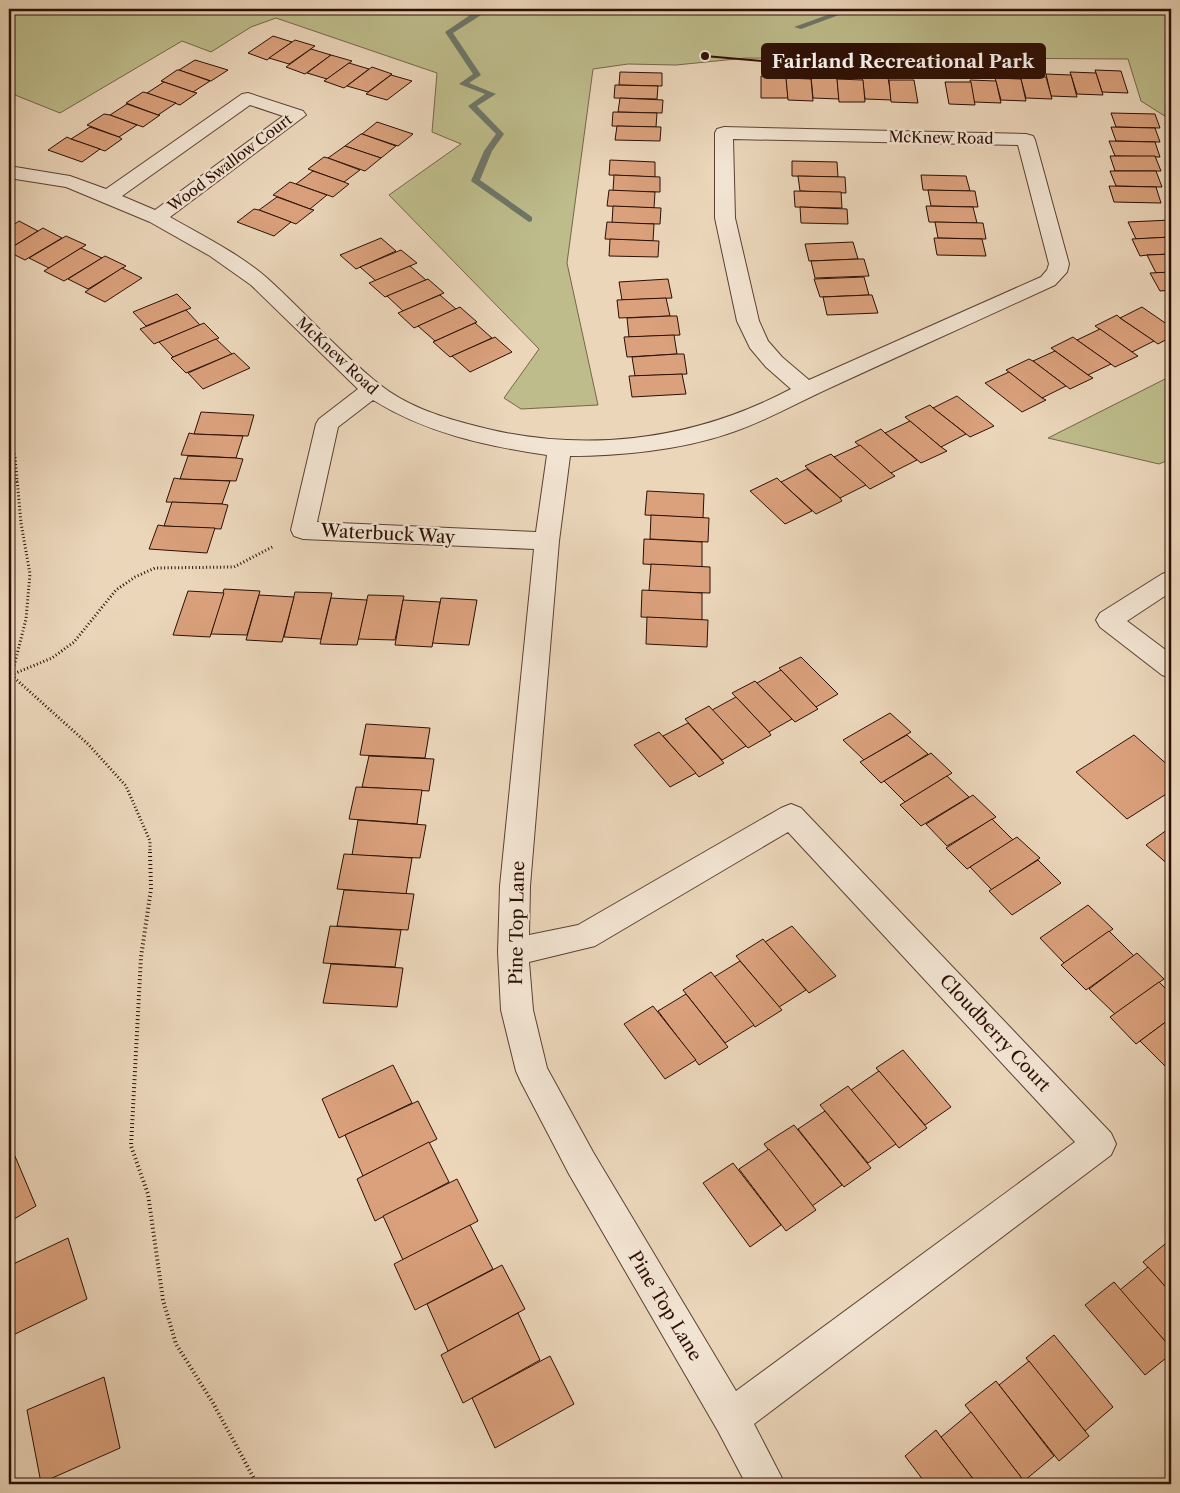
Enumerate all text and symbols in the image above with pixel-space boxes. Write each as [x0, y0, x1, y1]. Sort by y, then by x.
callout: Fairland Recreational Park [762, 44, 1045, 78]
text: Fairland Recreational Park [772, 50, 1035, 73]
street label: Wood Swallow Court [163, 109, 296, 216]
street label: McKnew Road [888, 127, 994, 148]
street label: McKnew Road [292, 313, 382, 398]
street label: Waterbuck Way [319, 519, 457, 549]
street label: Pine Top Lane [505, 861, 529, 985]
street label: Cloudberry Court [935, 970, 1056, 1097]
street label: Pine Top Lane [624, 1247, 706, 1365]

